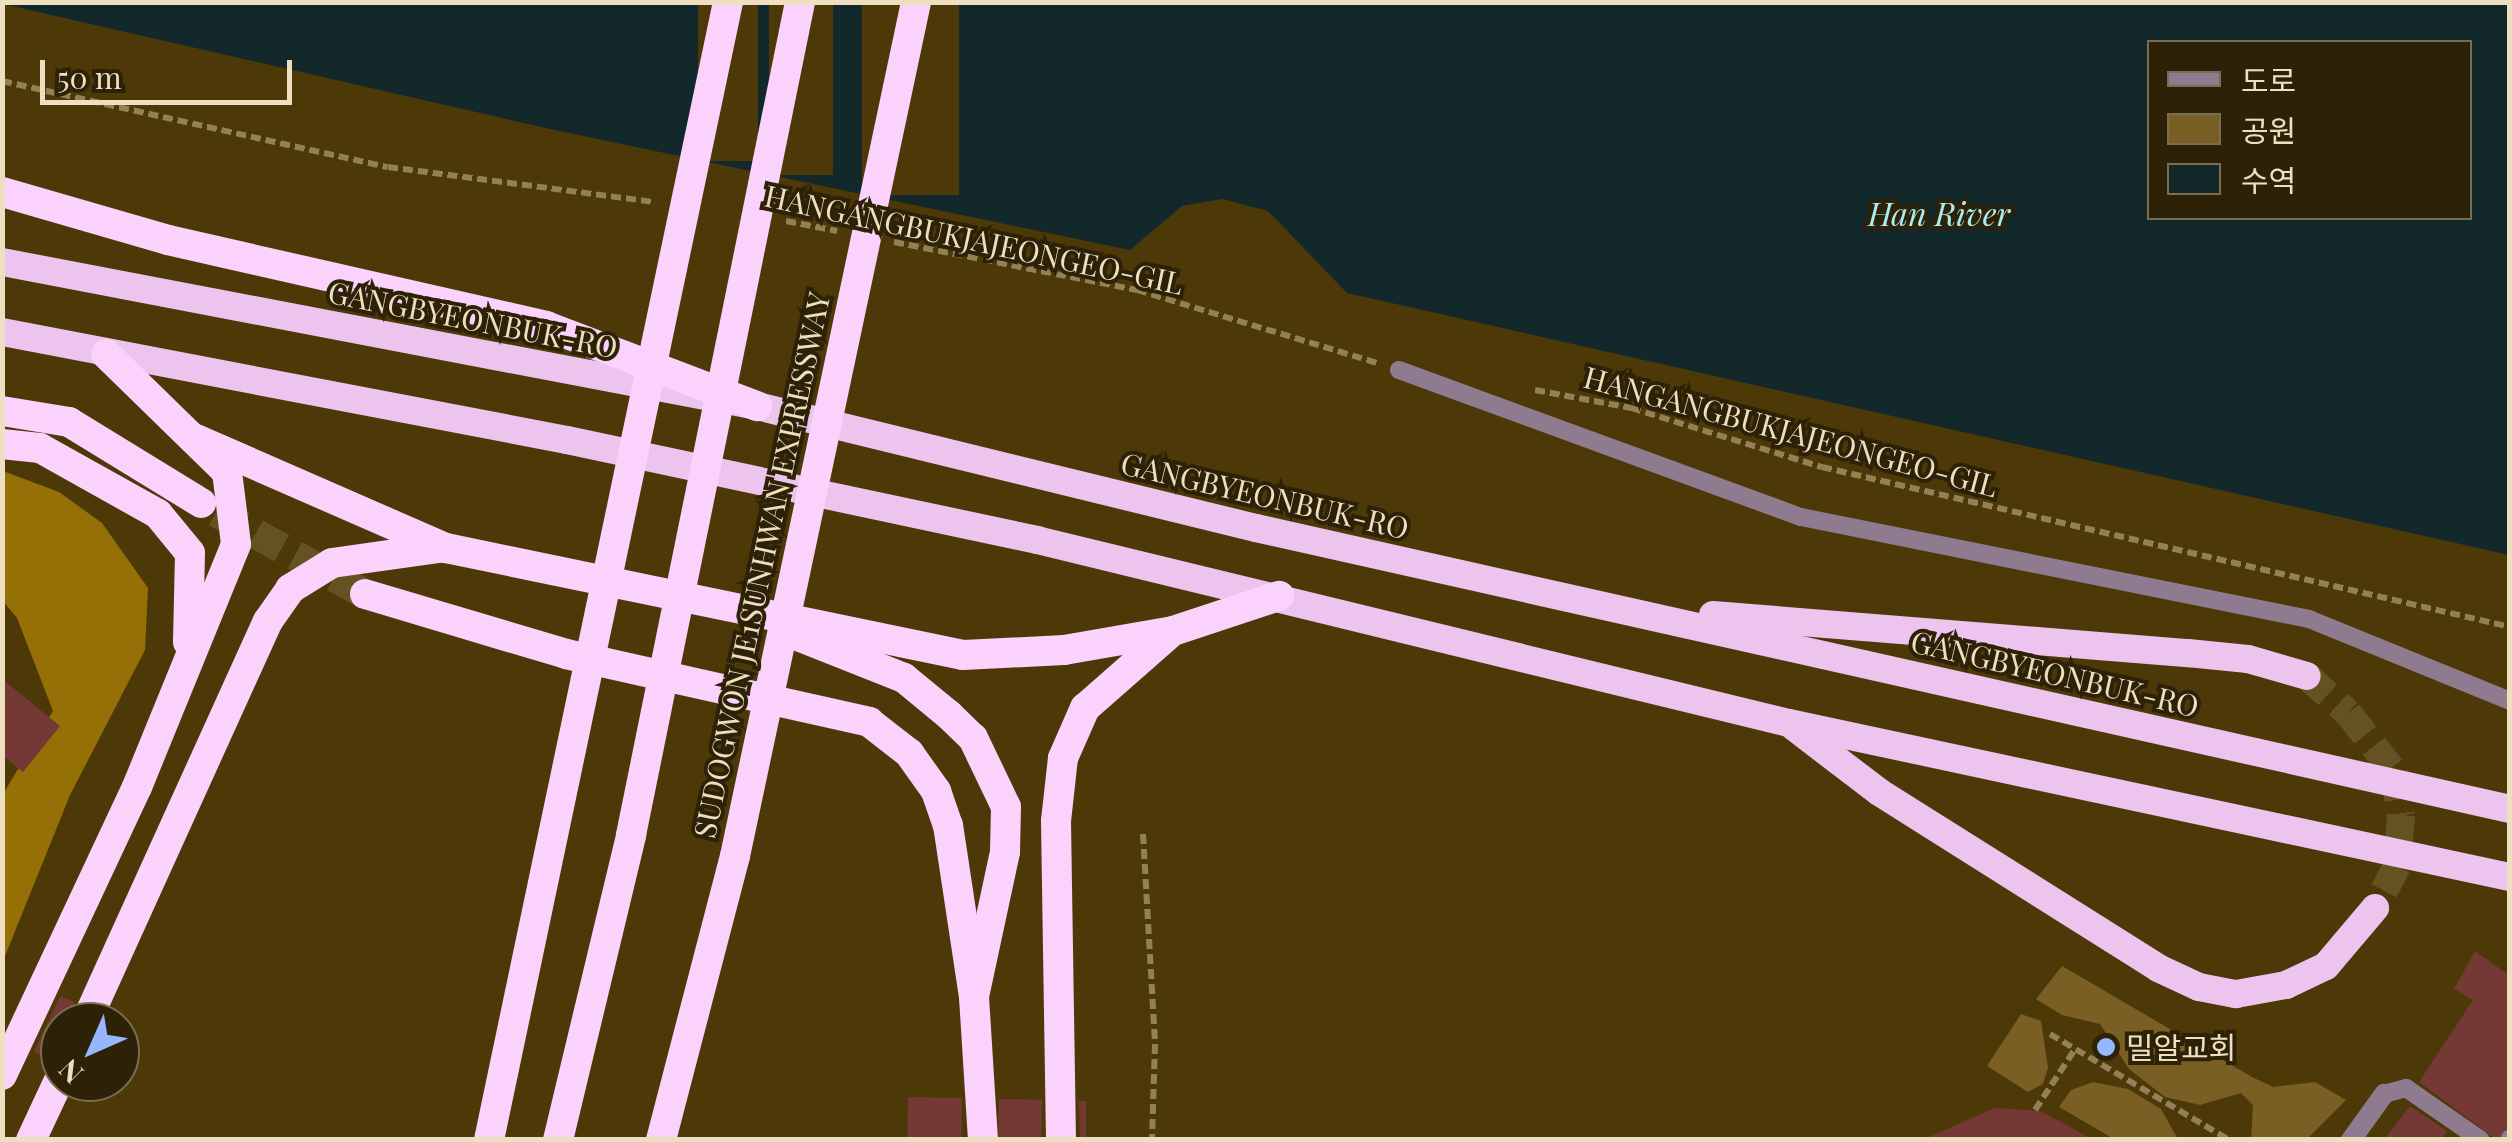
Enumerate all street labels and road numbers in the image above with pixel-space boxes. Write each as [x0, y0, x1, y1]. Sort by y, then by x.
street label: HANGANGBUKJAJEONGEO-GIL [761, 177, 1187, 301]
street label: GANGBYEONBUK-RO [325, 273, 621, 365]
street label: SUDOGWON JE1SUNHWAN EXPRESSWAY [686, 289, 836, 841]
street label: HANGANGBUKJAJEONGEO-GIL [1580, 358, 2002, 504]
street label: GANGBYEONBUK-RO [1118, 444, 1412, 546]
street label: GANGBYEONBUK-RO [1908, 622, 2202, 724]

